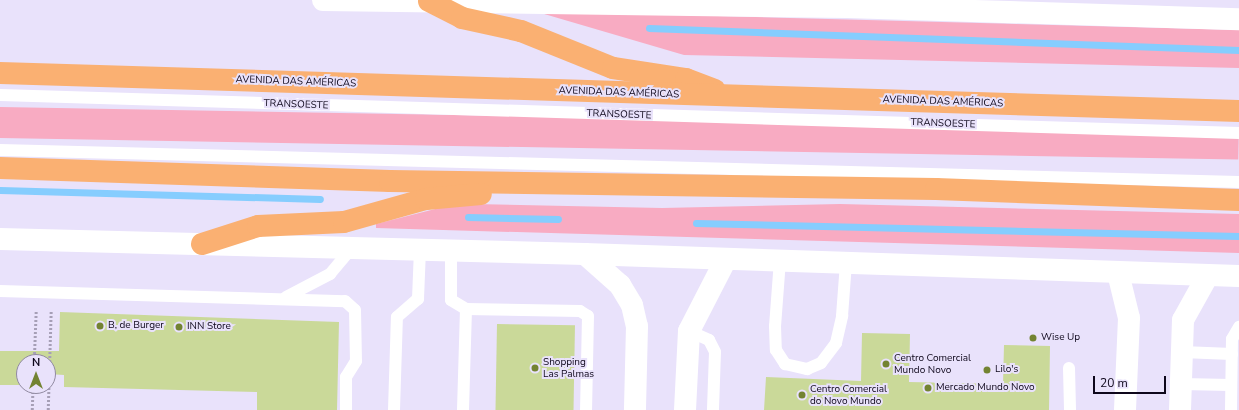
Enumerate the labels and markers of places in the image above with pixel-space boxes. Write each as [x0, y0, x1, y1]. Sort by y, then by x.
place label: B, de Burger [108, 320, 164, 332]
marker: B, de Burger [95, 321, 105, 331]
place label: INN Store [187, 321, 231, 333]
marker: INN Store [174, 322, 184, 332]
place label: Wise Up [1041, 332, 1080, 344]
marker: Wise Up [1028, 333, 1038, 343]
place label: Centro Comercial Mundo Novo [894, 352, 971, 376]
place label: Shopping Las Palmas [543, 356, 594, 380]
marker: Centro Comercial Mundo Novo [881, 359, 891, 369]
marker: Shopping Las Palmas [530, 363, 540, 373]
place label: Lilo's [995, 364, 1018, 376]
marker: Lilo's [982, 365, 992, 375]
place label: Mercado Mundo Novo [936, 382, 1035, 394]
place label: Centro Comercial do Novo Mundo [810, 383, 887, 406]
marker: Mercado Mundo Novo [923, 383, 933, 393]
marker: Centro Comercial do Novo Mundo [797, 390, 807, 400]

